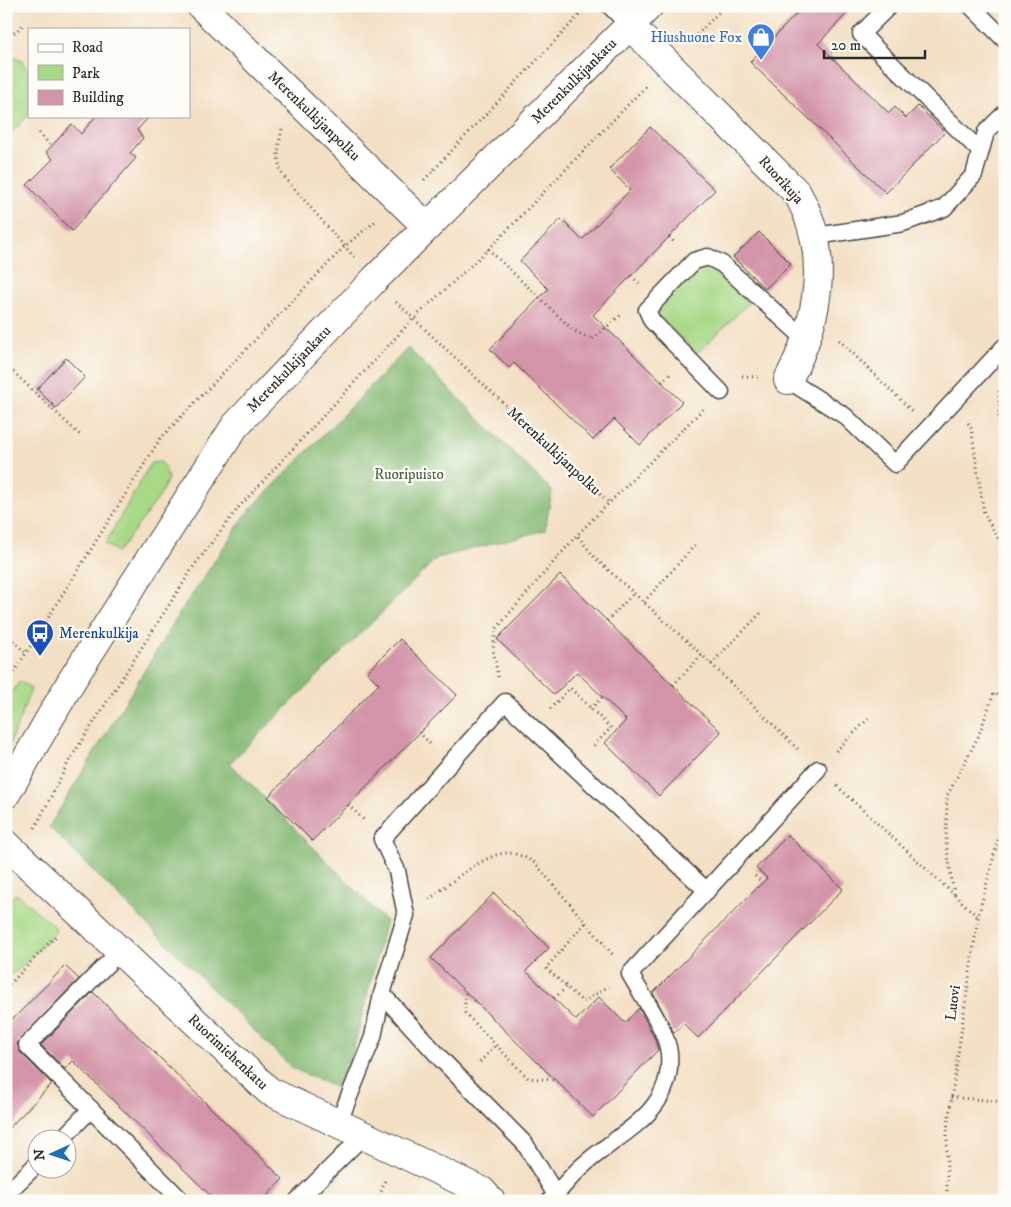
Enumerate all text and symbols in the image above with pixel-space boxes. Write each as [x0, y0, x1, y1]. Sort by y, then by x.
shop icon: Hiushuone Fox [746, 22, 776, 61]
legend [28, 28, 190, 118]
place label: Hiushuone Fox [650, 28, 743, 47]
scale bar [824, 28, 925, 60]
street label: Merenkulkijankatu [527, 34, 621, 128]
text: 20 m [831, 36, 861, 55]
text: Road [72, 38, 104, 57]
text: Park [72, 64, 101, 83]
street label: Merenkulkijanpolku [264, 67, 364, 165]
text: Building [72, 88, 124, 107]
street label: Ruorikuja [754, 152, 808, 209]
street label: Merenkulkijankatu [243, 322, 335, 416]
street label: Merenkulkijanpolku [503, 403, 605, 499]
park label: Ruoripuisto [374, 465, 444, 484]
bus stop icon: Merenkulkija [25, 618, 55, 657]
place label: Merenkulkija [59, 624, 139, 643]
street label: Luovi [941, 984, 965, 1022]
street label: Ruorimiehenkatu [184, 1010, 272, 1094]
north arrow [28, 1130, 78, 1180]
text: N [31, 1148, 49, 1161]

